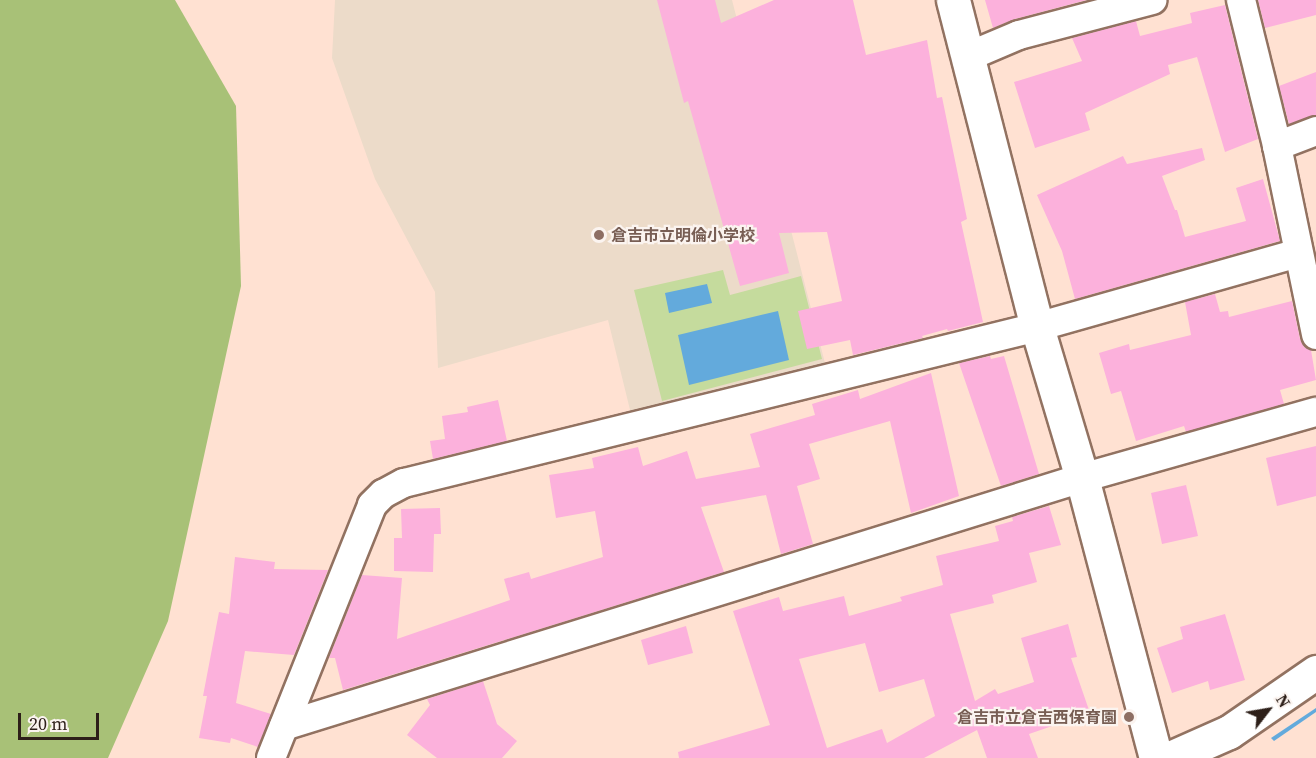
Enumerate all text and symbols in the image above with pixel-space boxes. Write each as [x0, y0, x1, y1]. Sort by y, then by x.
place label: 倉吉市立明倫小学校 [611, 225, 755, 245]
marker: 倉吉市立明倫小学校 [592, 228, 606, 242]
north arrow [1238, 680, 1298, 740]
text: N [1271, 690, 1296, 711]
scale bar [21, 701, 102, 739]
place label: 倉吉市立倉吉西保育園 [957, 707, 1117, 727]
marker: 倉吉市立倉吉西保育園 [1122, 710, 1136, 724]
text: 20 m [29, 711, 67, 736]

